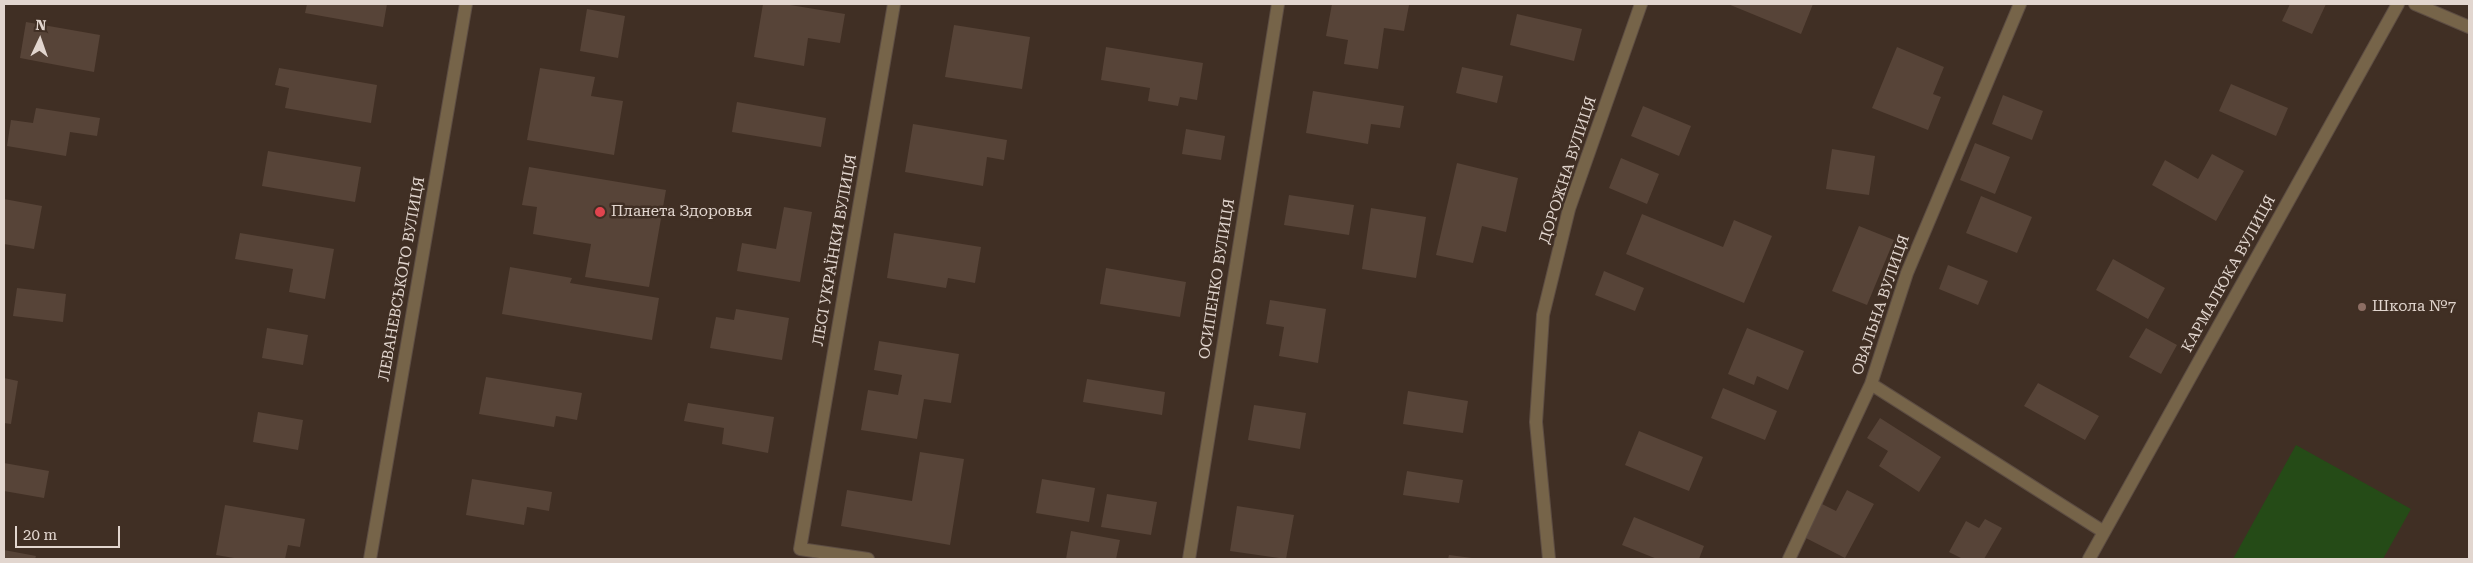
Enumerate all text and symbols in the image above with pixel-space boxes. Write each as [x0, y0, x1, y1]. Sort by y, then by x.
north arrow [15, 15, 65, 65]
text: N [35, 17, 47, 33]
street label: ДОРОЖНА ВУЛИЦЯ [1536, 94, 1600, 246]
street label: ЛЕСІ УКРАЇНКИ ВУЛИЦЯ [809, 153, 861, 347]
street label: ЛЕВАНЕВСЬКОГО ВУЛИЦЯ [375, 175, 429, 383]
street label: КАРМАЛЮКА ВУЛИЦЯ [2178, 192, 2280, 356]
street label: ОСИПЕНКО ВУЛИЦЯ [1195, 197, 1239, 361]
place label: Планета Здоровья [611, 203, 752, 221]
marker: Планета Здоровья [593, 205, 607, 219]
street label: ОВАЛЬНА ВУЛИЦЯ [1849, 232, 1913, 378]
place label: Школа №7 [2372, 298, 2456, 316]
marker: Школа №7 [2356, 301, 2368, 313]
scale bar [18, 516, 122, 548]
text: 20 m [23, 526, 57, 544]

